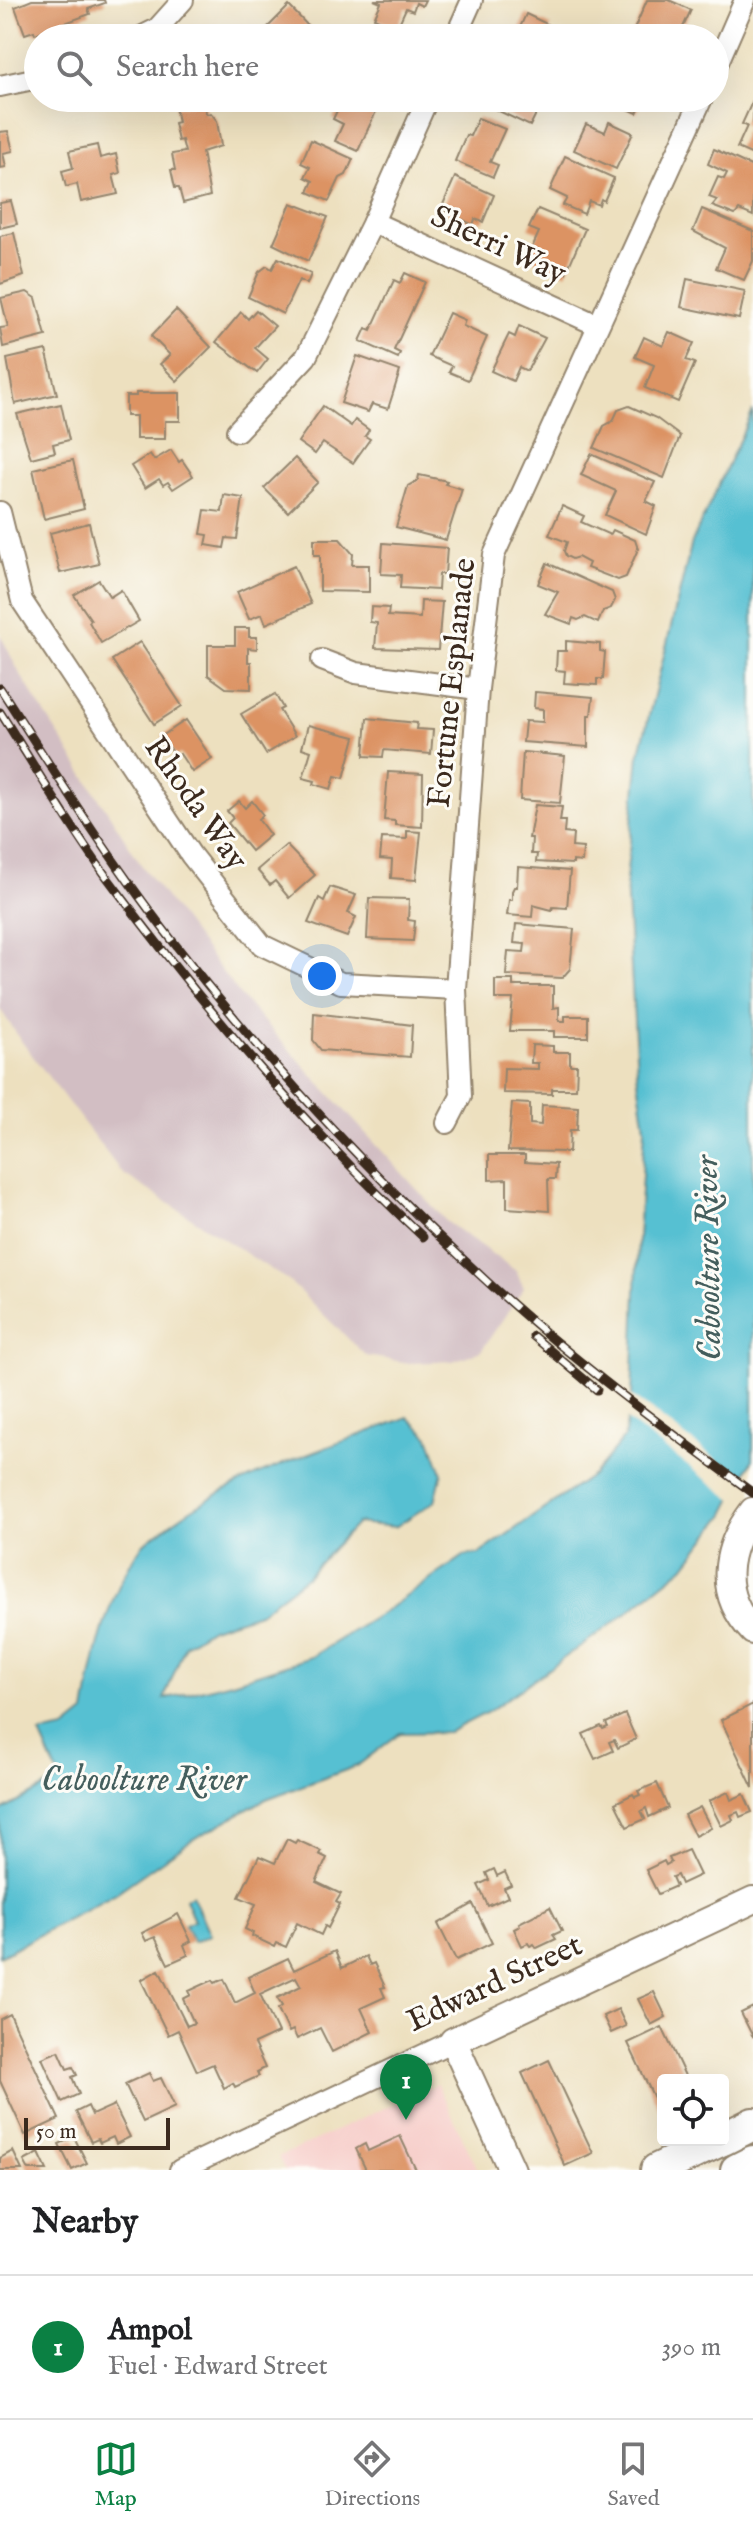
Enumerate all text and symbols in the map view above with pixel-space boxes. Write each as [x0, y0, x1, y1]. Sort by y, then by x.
search box [24, 24, 729, 112]
icon: search [52, 46, 96, 90]
text: Search here [116, 49, 259, 87]
street label: Sherri Way [424, 197, 573, 295]
street label: Fortune Esplanade [419, 556, 487, 810]
street label: Rhoda Way [134, 729, 256, 879]
your location [302, 956, 342, 996]
water label: Caboolture River [686, 1154, 732, 1361]
water label: Caboolture River [41, 1759, 248, 1802]
street label: Edward Street [401, 1925, 589, 2043]
pin: 1 [380, 2054, 432, 2120]
map controls [657, 2074, 729, 2146]
button: locate [657, 2074, 729, 2146]
scale bar [24, 2114, 170, 2150]
text: 50 m [36, 2118, 77, 2146]
text: Nearby [32, 2201, 138, 2244]
text: Ampol [108, 2312, 192, 2350]
text: 1 [53, 2331, 63, 2364]
text: 390 m [661, 2331, 721, 2364]
text: Fuel · Edward Street [108, 2350, 328, 2383]
tab: Map [94, 2437, 138, 2513]
tab: Directions [325, 2437, 420, 2513]
tab: Saved [607, 2437, 659, 2513]

